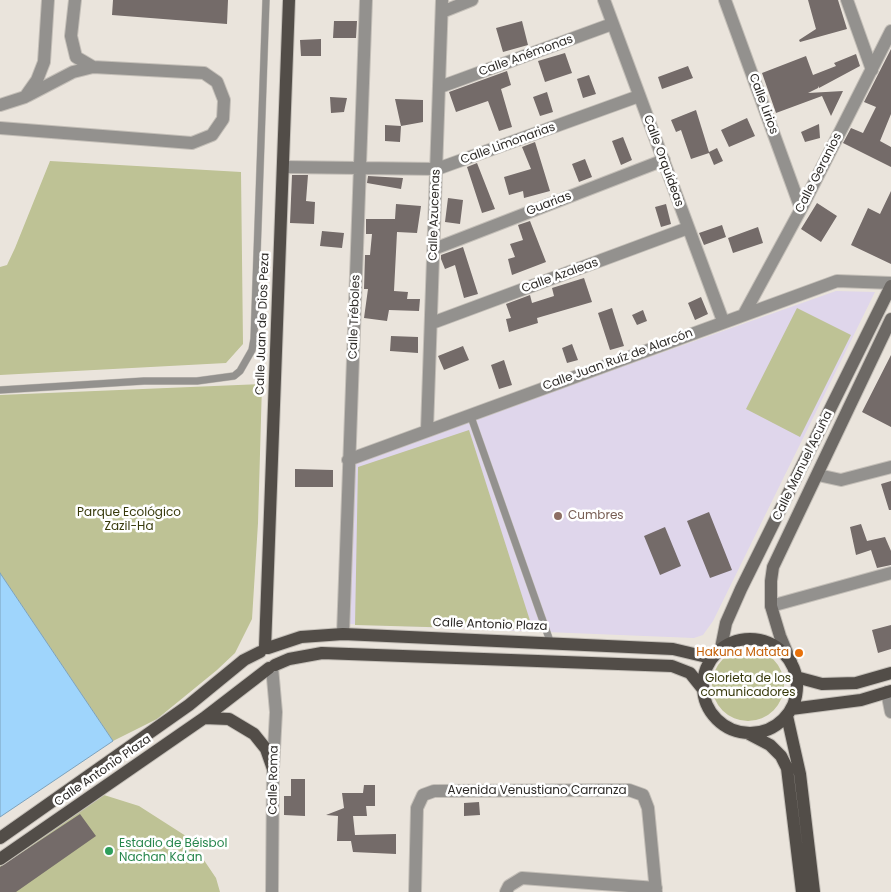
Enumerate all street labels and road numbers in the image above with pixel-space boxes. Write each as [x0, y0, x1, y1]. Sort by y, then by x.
street label: Calle Anémonas [477, 32, 575, 80]
street label: Calle Lirios [745, 72, 781, 136]
street label: Calle Orquídeas [640, 113, 686, 209]
street label: Calle Limonarias [459, 120, 557, 168]
street label: Calle Geranios [793, 131, 845, 215]
street label: Calle Azucenas [426, 169, 444, 261]
street label: Guarias [525, 189, 573, 219]
street label: Calle Juan de Dios Peza [253, 253, 273, 395]
street label: Calle Azaleas [520, 255, 600, 297]
street label: Calle Tréboles [346, 274, 364, 360]
street label: Calle Juan Ruíz de Alarcón [541, 326, 695, 394]
street label: Calle Manuel Acuña [770, 409, 836, 523]
street label: Calle Antonio Plaza [432, 616, 548, 634]
street label: Calle Antonio Plaza [52, 732, 154, 810]
street label: Calle Roma [266, 745, 282, 815]
street label: Avenida Venustiano Carranza [447, 784, 627, 798]

